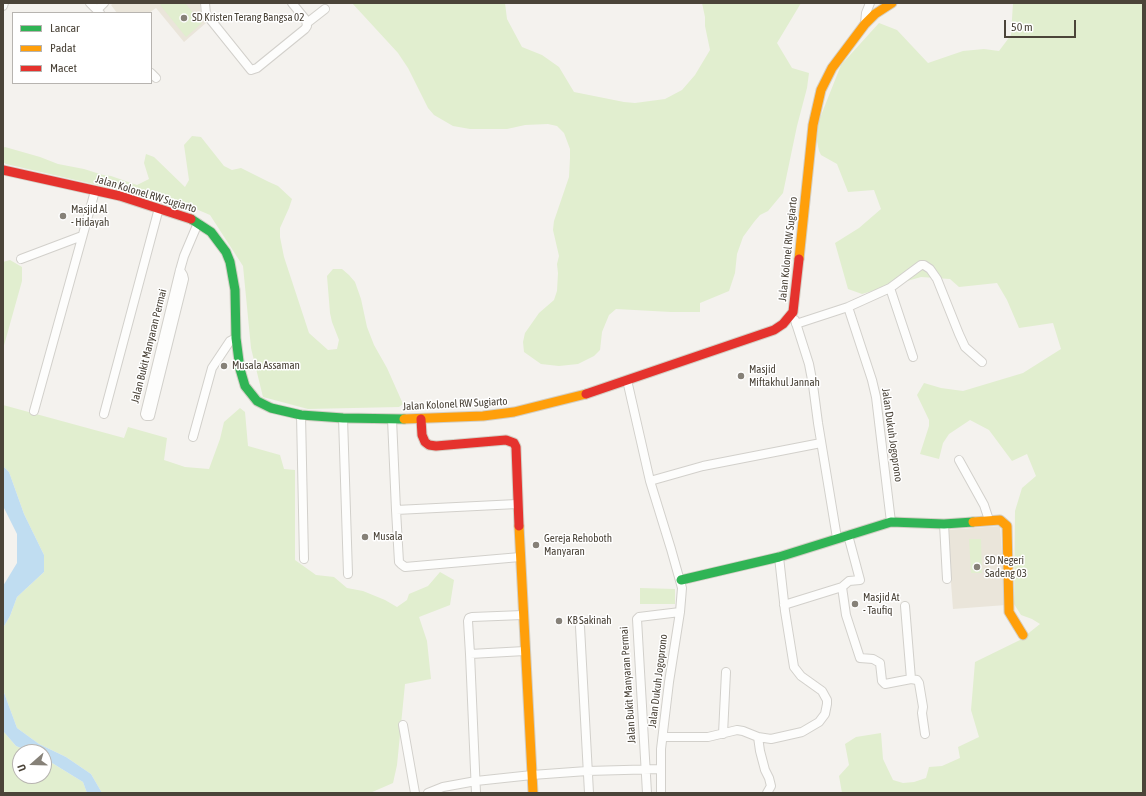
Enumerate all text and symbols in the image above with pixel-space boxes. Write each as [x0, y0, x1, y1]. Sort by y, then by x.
place label: SD Kristen Terang Bangsa 02 [192, 11, 304, 25]
legend [12, 12, 152, 84]
scale bar [1006, 12, 1078, 38]
marker: SD Kristen Terang Bangsa 02 [179, 13, 189, 23]
text: 50 m [1011, 20, 1033, 34]
text: Lancar [50, 21, 80, 35]
text: Padat [50, 41, 76, 55]
text: Macet [50, 61, 77, 75]
street label: Jalan Kolonel RW Sugiarto [94, 172, 198, 216]
street label: Jalan Kolonel RW Sugiarto [776, 196, 800, 302]
place label: Masjid Al - Hidayah [71, 203, 109, 229]
marker: Masjid Al - Hidayah [58, 211, 68, 221]
street label: Jalan Bukit Manyaran Permai [128, 288, 170, 404]
place label: Musala Assaman [232, 359, 300, 373]
marker: Musala Assaman [219, 361, 229, 371]
place label: Masjid Miftakhul Jannah [749, 363, 820, 389]
marker: Masjid Miftakhul Jannah [736, 371, 746, 381]
street label: Jalan Dukuh Jogoprono [879, 387, 905, 483]
street label: Jalan Kolonel RW Sugiarto [402, 395, 508, 413]
place label: Musala [373, 530, 403, 544]
marker: Musala [360, 532, 370, 542]
place label: Gereja Rehoboth Manyaran [544, 532, 612, 558]
marker: Gereja Rehoboth Manyaran [531, 540, 541, 550]
place label: SD Negeri Sadeng 03 [985, 554, 1027, 580]
marker: SD Negeri Sadeng 03 [972, 562, 982, 572]
place label: Masjid At - Taufiq [863, 591, 900, 617]
marker: Masjid At - Taufiq [850, 599, 860, 609]
place label: KB Sakinah [567, 614, 612, 628]
marker: KB Sakinah [554, 616, 564, 626]
street label: Jalan Bukit Manyaran Permai [617, 626, 639, 744]
street label: Jalan Dukuh Jogoprono [646, 633, 670, 729]
north arrow [12, 744, 52, 784]
text: U [15, 763, 28, 773]

